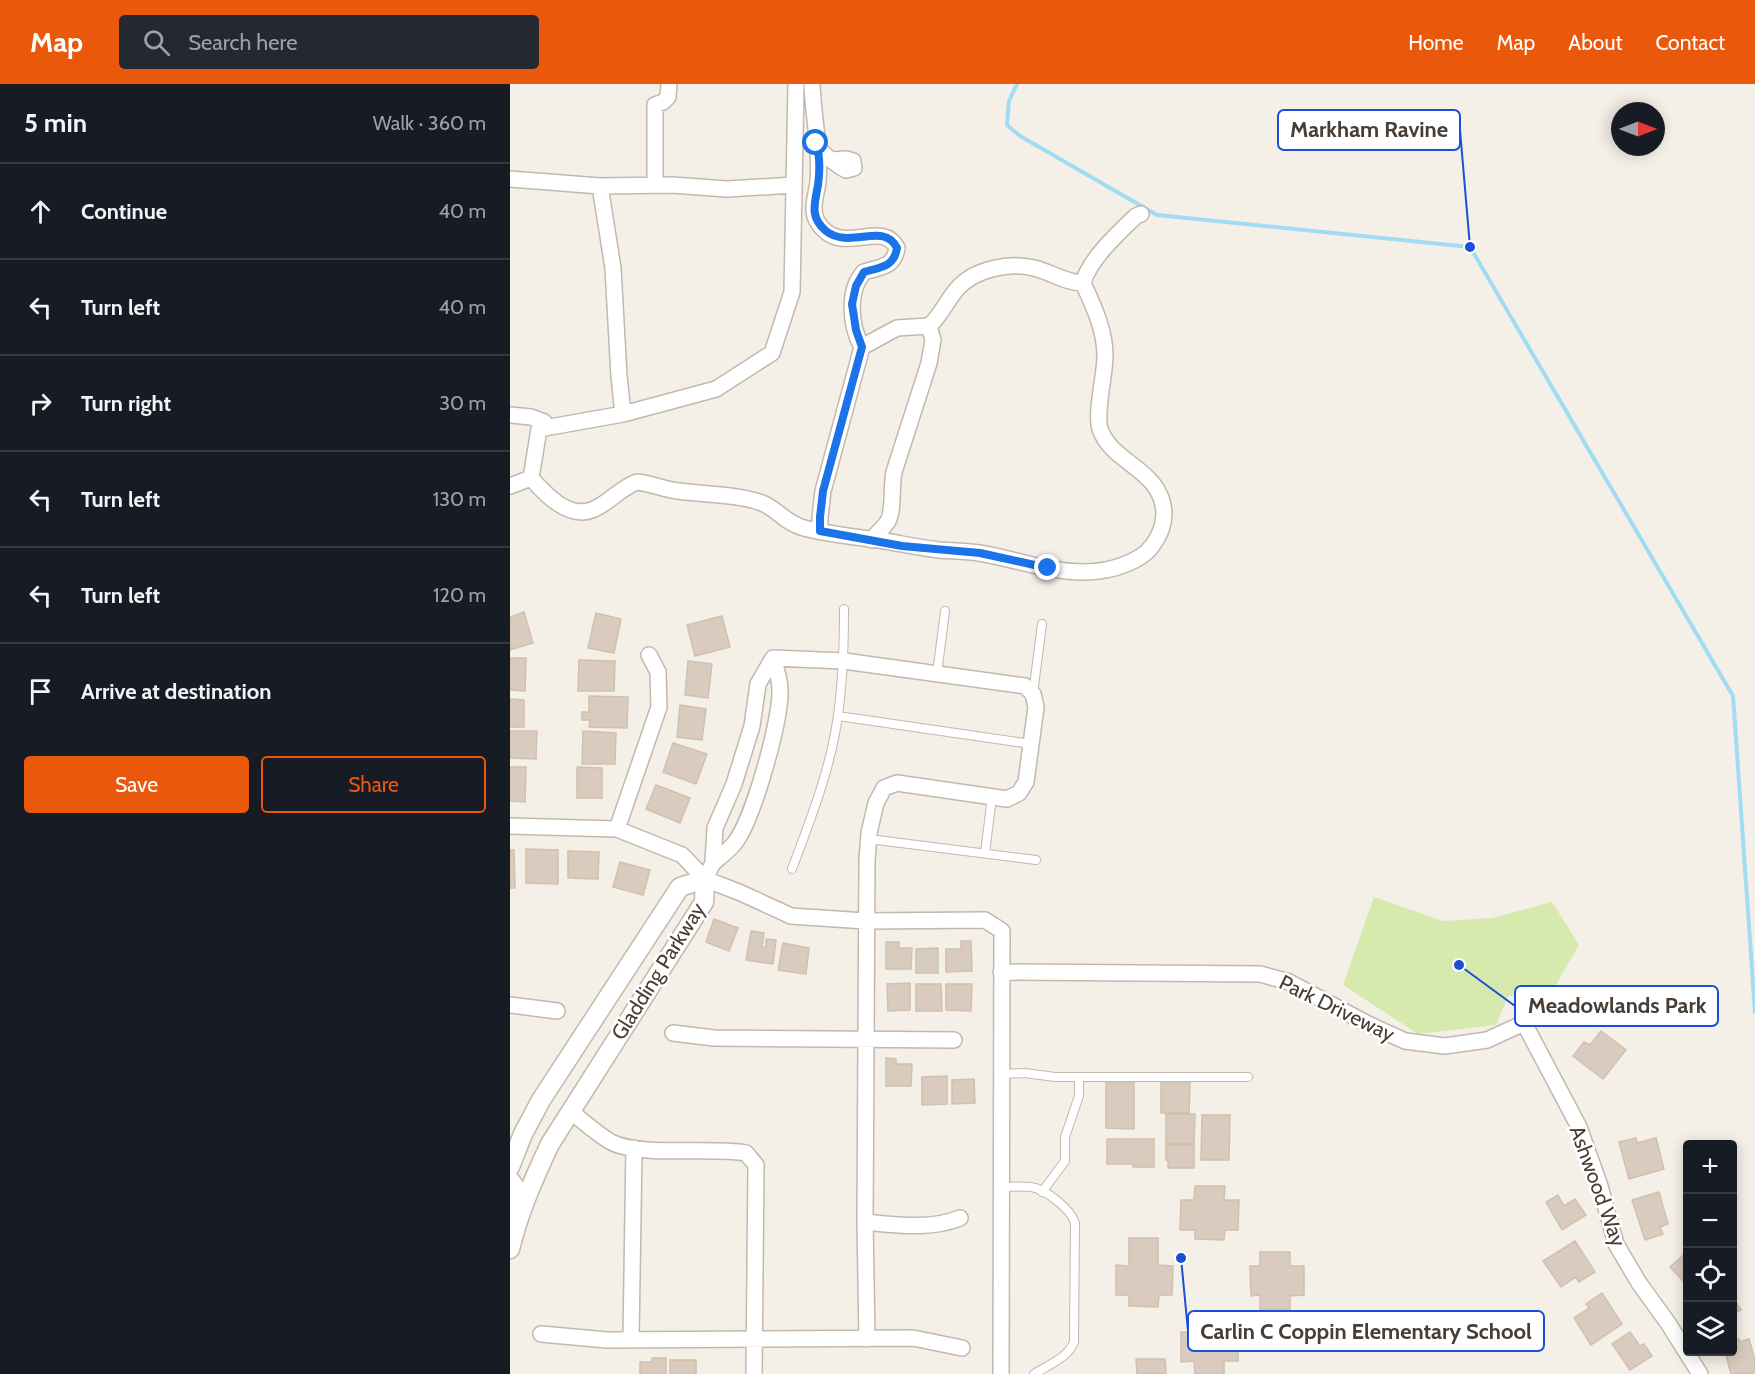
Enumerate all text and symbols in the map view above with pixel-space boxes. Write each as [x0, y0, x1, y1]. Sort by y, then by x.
search box [119, 15, 539, 69]
text: Map [30, 25, 83, 59]
icon: search [140, 26, 173, 59]
text: Search here [188, 29, 297, 56]
text: Home [1408, 30, 1464, 55]
text: Map [1497, 30, 1535, 55]
text: About [1568, 30, 1622, 55]
text: Contact [1655, 30, 1725, 55]
north arrow [1611, 102, 1665, 156]
text: 5 min [24, 107, 87, 139]
callout: Markham Ravine [1278, 110, 1460, 150]
text: Walk · 360 m [373, 111, 486, 135]
text: Markham Ravine [1290, 116, 1448, 143]
route start [802, 129, 828, 155]
icon: ahead [24, 195, 57, 228]
text: Continue [81, 198, 167, 225]
text: 40 m [438, 199, 486, 223]
icon: left [24, 291, 57, 324]
text: Turn left [81, 294, 160, 321]
text: 40 m [438, 295, 486, 319]
icon: right [24, 387, 57, 420]
text: Turn right [81, 390, 171, 417]
text: 30 m [439, 391, 486, 415]
icon: left [24, 483, 57, 516]
text: Turn left [81, 486, 160, 513]
text: 130 m [433, 487, 486, 511]
route end [1034, 554, 1060, 580]
icon: left [24, 579, 57, 612]
text: Turn left [81, 582, 160, 609]
text: 120 m [433, 583, 486, 607]
icon: arrive [24, 675, 57, 708]
text: Arrive at destination [81, 678, 271, 705]
button: Save [24, 756, 249, 813]
button: Share [261, 756, 486, 813]
street label: Gladding Parkway [606, 897, 710, 1044]
street label: Park Driveway [1275, 969, 1399, 1047]
callout: Meadowlands Park [1515, 986, 1718, 1026]
text: Meadowlands Park [1528, 992, 1707, 1019]
street label: Ashwood Way [1565, 1122, 1632, 1250]
map controls [1683, 1140, 1737, 1356]
button: + [1683, 1140, 1737, 1194]
button: − [1683, 1194, 1737, 1248]
button: locate [1683, 1248, 1737, 1302]
button: layers [1683, 1302, 1737, 1356]
callout: Carlin C Coppin Elementary School [1188, 1311, 1544, 1351]
text: Carlin C Coppin Elementary School [1200, 1318, 1532, 1345]

